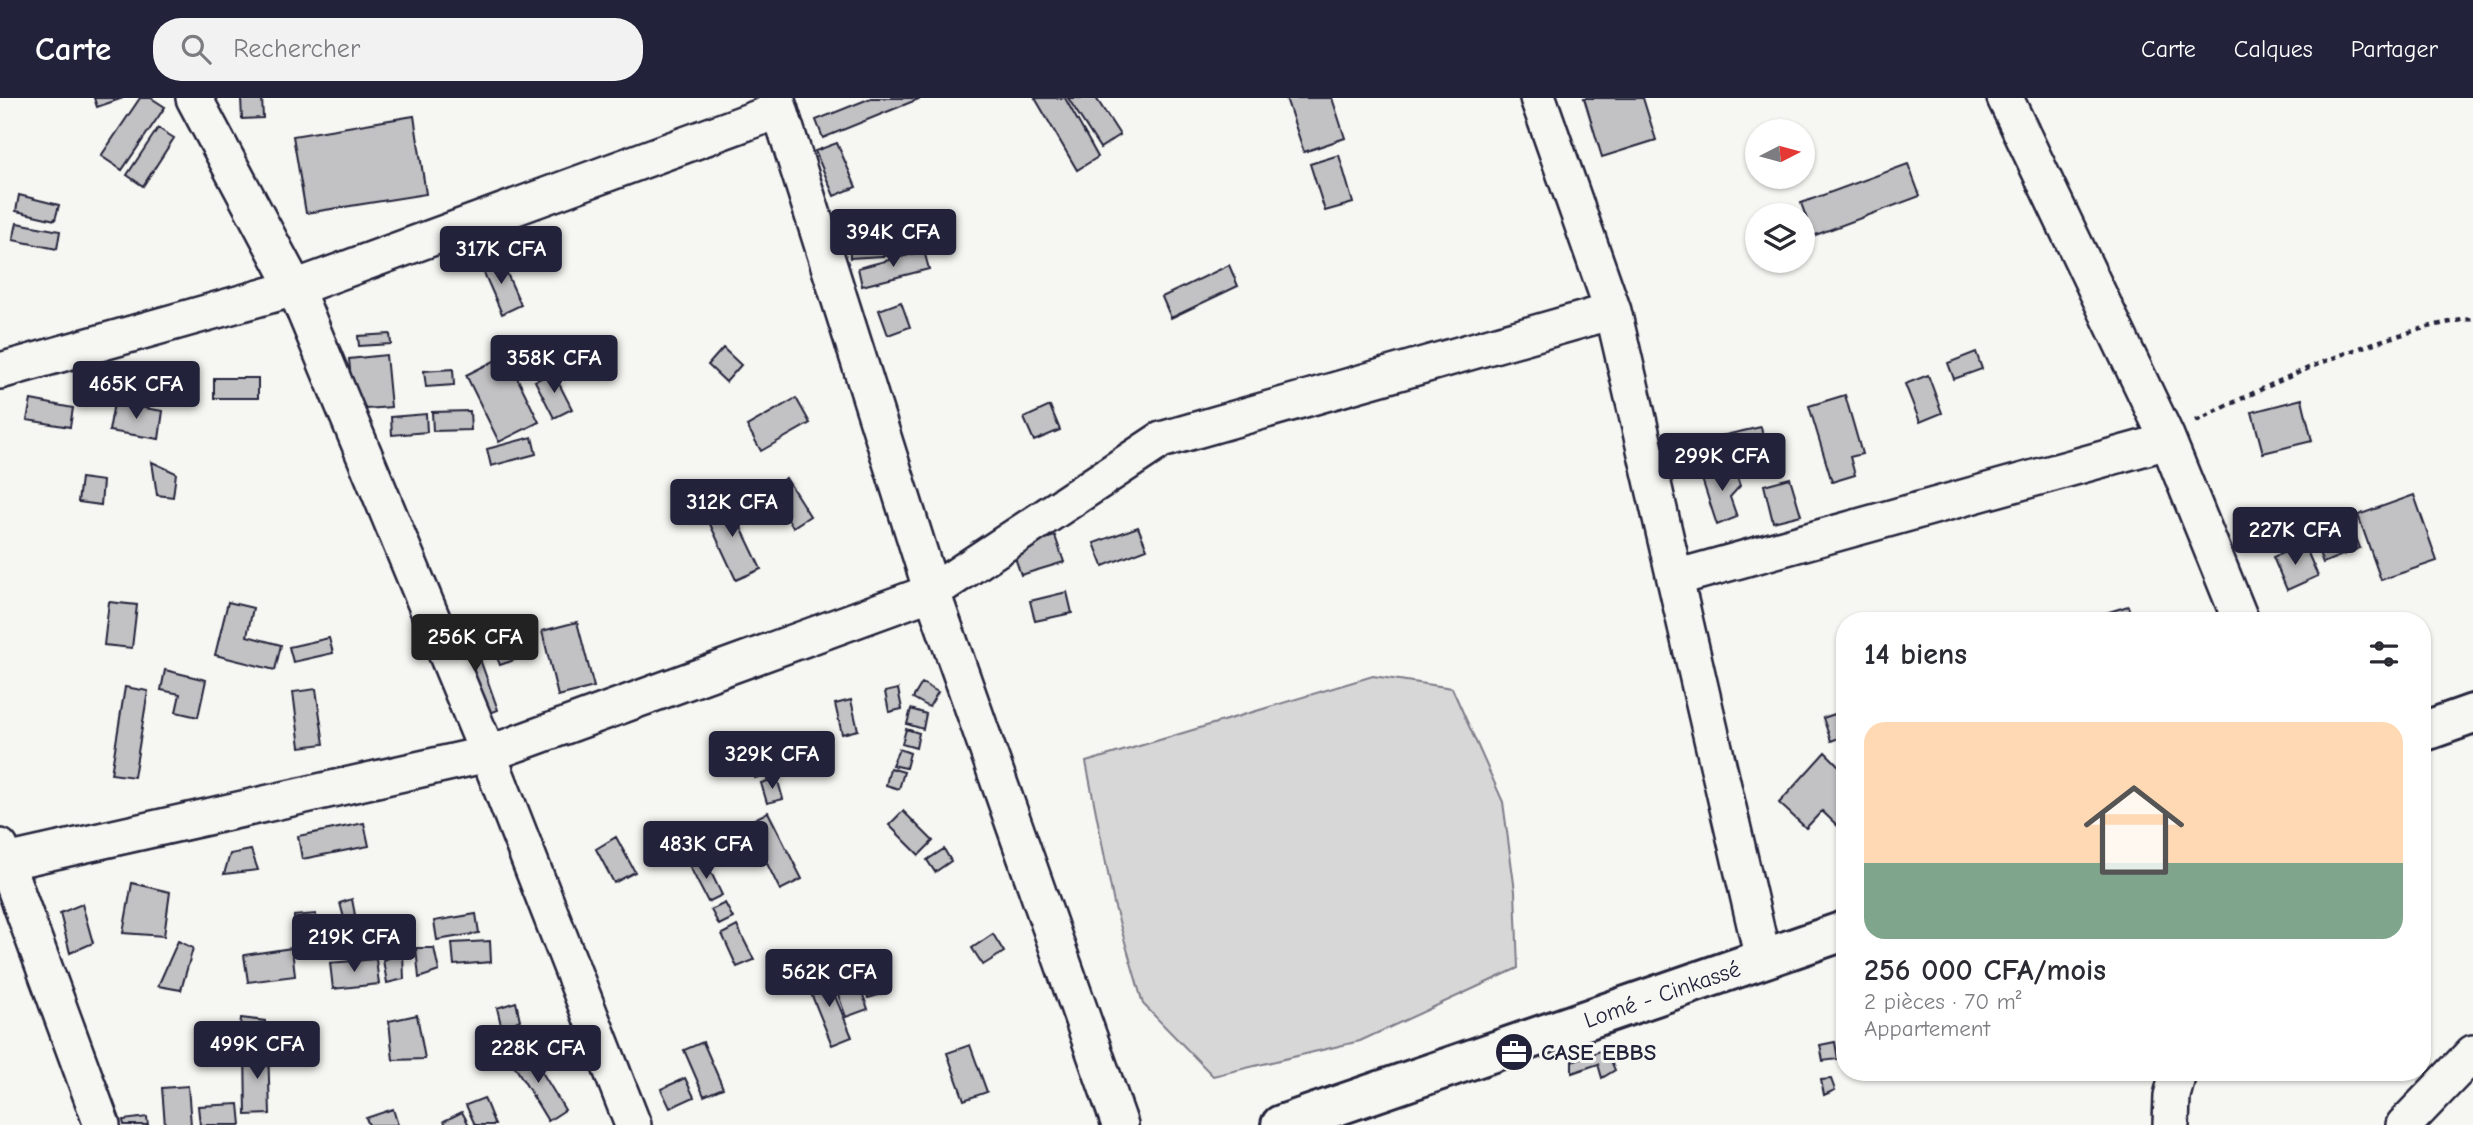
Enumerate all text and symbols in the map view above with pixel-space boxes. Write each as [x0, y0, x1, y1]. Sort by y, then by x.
search box [153, 18, 643, 81]
text: Carte [35, 30, 111, 68]
icon: search [177, 30, 215, 68]
text: Rechercher [233, 34, 360, 64]
text: Carte [2141, 35, 2196, 63]
text: Calques [2234, 35, 2313, 63]
text: Partager [2351, 35, 2438, 63]
north arrow [1745, 119, 1815, 189]
map controls [1745, 119, 1815, 273]
button: layers [1745, 203, 1815, 273]
pin: 394K CFA [821, 209, 965, 269]
text: 394K CFA [846, 218, 940, 245]
pin: 317K CFA [429, 226, 573, 286]
text: 317K CFA [456, 235, 546, 262]
pin: 358K CFA [482, 336, 626, 395]
text: 358K CFA [507, 344, 601, 371]
pin: 465K CFA [64, 362, 208, 421]
text: 465K CFA [89, 370, 183, 397]
pin: 299K CFA [1650, 434, 1794, 493]
text: 299K CFA [1674, 442, 1770, 469]
pin: 312K CFA [660, 480, 804, 539]
text: 312K CFA [686, 488, 778, 515]
pin: 227K CFA [2223, 508, 2367, 567]
text: 227K CFA [2249, 516, 2341, 543]
pin: 256K CFA [403, 614, 547, 674]
text: 256K CFA [427, 623, 523, 650]
icon: filters [2365, 635, 2403, 673]
text: 14 biens [1864, 637, 1967, 672]
pin: 329K CFA [700, 732, 844, 791]
text: 329K CFA [725, 740, 819, 767]
icon: home [2071, 767, 2197, 893]
pin: 483K CFA [634, 822, 778, 881]
text: 483K CFA [659, 830, 753, 857]
pin: 219K CFA [282, 914, 426, 974]
text: 219K CFA [308, 923, 400, 950]
pin: 562K CFA [757, 950, 901, 1009]
text: 256 000 CFA/mois [1864, 953, 2106, 988]
street label: Lomé - Cinkassé [1580, 955, 1744, 1034]
text: 562K CFA [781, 958, 877, 985]
text: 2 pièces · 70 m² [1864, 988, 2022, 1015]
text: Appartement [1864, 1015, 1990, 1042]
pin: 499K CFA [185, 1021, 329, 1081]
pin: 228K CFA [466, 1026, 610, 1085]
text: 499K CFA [210, 1030, 304, 1057]
office icon: CASE EBBS [1493, 1031, 1535, 1073]
text: 228K CFA [491, 1034, 585, 1061]
place label: CASE EBBS [1541, 1039, 1656, 1066]

